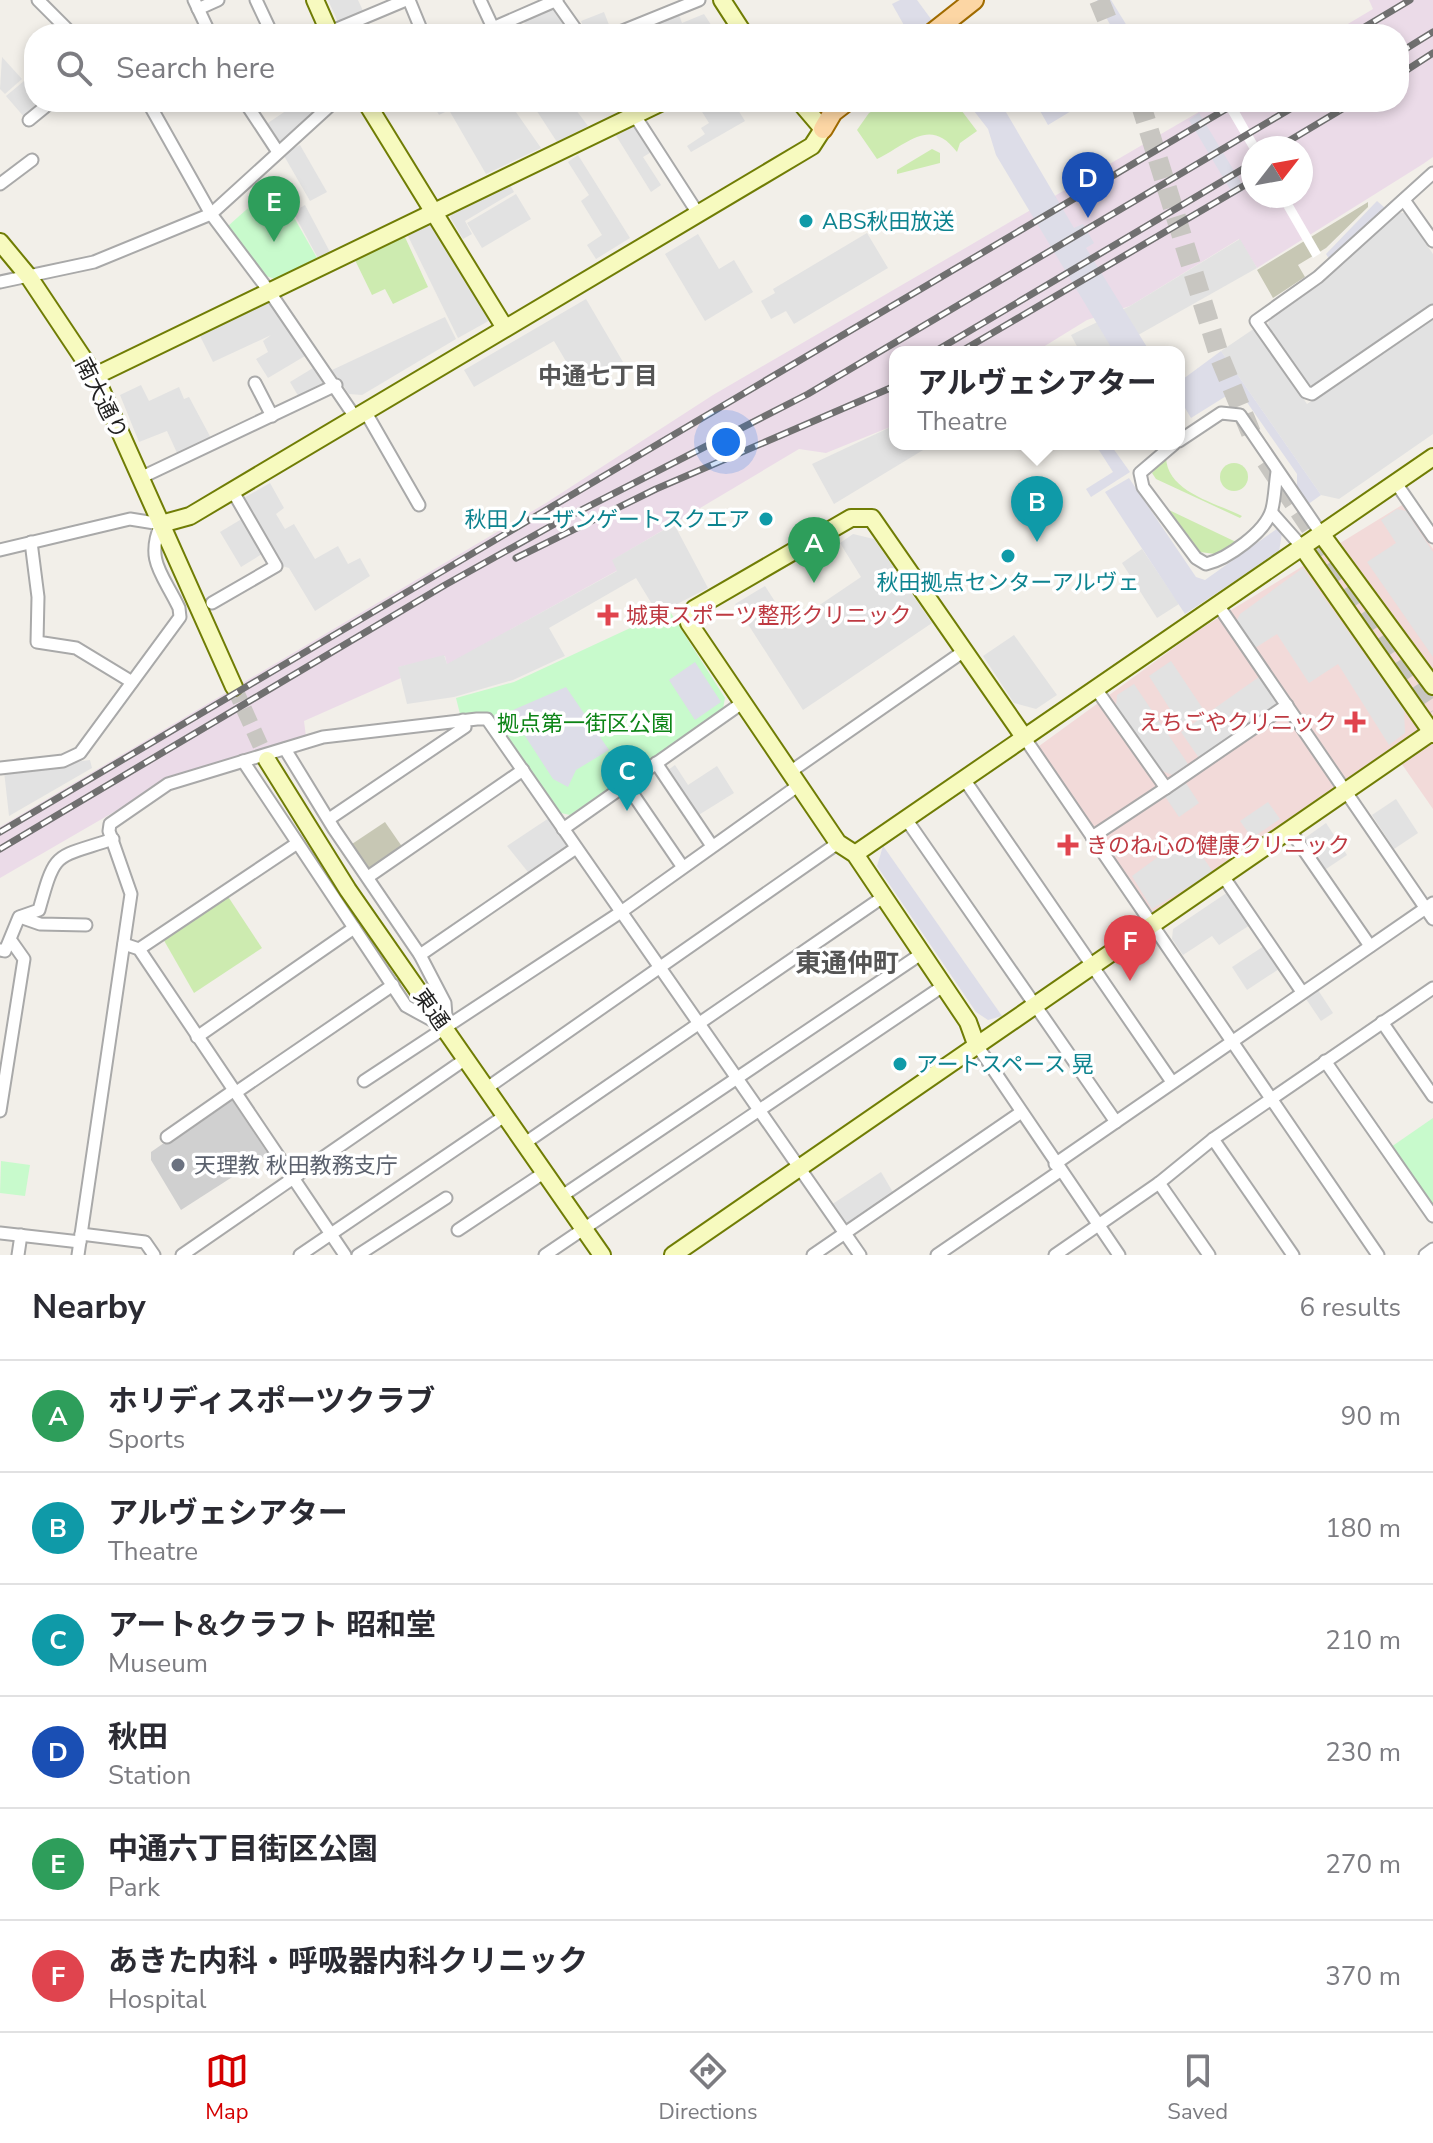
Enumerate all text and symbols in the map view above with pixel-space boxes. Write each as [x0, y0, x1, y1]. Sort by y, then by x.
search box [24, 24, 1409, 112]
icon: search [52, 46, 96, 90]
text: Search here [116, 48, 275, 89]
north arrow [1241, 136, 1313, 208]
pin: D [1062, 152, 1114, 218]
pin: E [248, 176, 300, 242]
place label: ABS秋田放送 [822, 207, 954, 237]
marker: ABS秋田放送 [797, 212, 815, 230]
popup [889, 346, 1185, 450]
street label: 南大通り [68, 352, 134, 444]
district label: 中通七丁目 [538, 360, 658, 392]
text: アルヴェシアター [917, 363, 1157, 404]
text: Theatre [917, 404, 1007, 439]
your location [706, 422, 746, 462]
pin: B [1011, 476, 1063, 542]
place label: 秋田ノーザンゲートスクエア [464, 505, 750, 535]
marker: 秋田ノーザンゲートスクエア [757, 510, 775, 528]
pin: A [788, 517, 840, 583]
marker: 秋田拠点センターアルヴェ [999, 547, 1017, 565]
place label: 秋田拠点センターアルヴェ [877, 568, 1139, 598]
place label: 城東スポーツ整形クリニック [626, 601, 912, 631]
marker: 城東スポーツ整形クリニック [597, 604, 619, 626]
place label: えちごやクリニック [1139, 708, 1337, 738]
park label: 拠点第一街区公園 [497, 709, 673, 739]
marker: えちごやクリニック [1344, 711, 1366, 733]
pin: C [601, 745, 653, 811]
place label: きのね心の健康クリニック [1086, 831, 1350, 861]
marker: きのね心の健康クリニック [1057, 834, 1079, 856]
pin: F [1104, 915, 1156, 981]
district label: 東通仲町 [795, 946, 899, 981]
street label: 東通 [406, 983, 456, 1036]
place label: アートスペース 晃 [916, 1050, 1094, 1080]
marker: アートスペース 晃 [891, 1055, 909, 1073]
place label: 天理教 秋田教務支庁 [194, 1151, 398, 1181]
marker: 天理教 秋田教務支庁 [169, 1156, 187, 1174]
text: Nearby [32, 1284, 146, 1330]
text: 6 results [1300, 1290, 1401, 1325]
text: ホリディスポーツクラブ [108, 1381, 435, 1422]
text: A [48, 1399, 68, 1434]
text: 90 m [1341, 1399, 1401, 1434]
text: Sports [108, 1422, 185, 1457]
text: アルヴェシアター [108, 1493, 348, 1534]
text: B [49, 1511, 67, 1546]
text: 180 m [1325, 1511, 1401, 1546]
text: Theatre [108, 1534, 198, 1569]
text: アート&クラフト 昭和堂 [108, 1605, 436, 1646]
text: C [49, 1623, 67, 1658]
text: 210 m [1325, 1623, 1401, 1658]
text: Museum [108, 1646, 208, 1681]
text: 秋田 [108, 1717, 168, 1758]
text: D [48, 1735, 68, 1770]
text: 230 m [1325, 1735, 1401, 1770]
text: Station [108, 1758, 191, 1793]
text: 中通六丁目街区公園 [108, 1829, 378, 1870]
text: E [50, 1847, 66, 1882]
text: 270 m [1325, 1847, 1401, 1882]
text: Park [108, 1870, 160, 1905]
text: あきた内科・呼吸器内科クリニック [108, 1941, 588, 1982]
text: F [51, 1959, 65, 1994]
text: 370 m [1325, 1959, 1401, 1994]
text: Hospital [108, 1982, 207, 2017]
tab: Map [205, 2049, 249, 2127]
tab: Directions [659, 2049, 758, 2127]
tab: Saved [1167, 2049, 1228, 2127]

